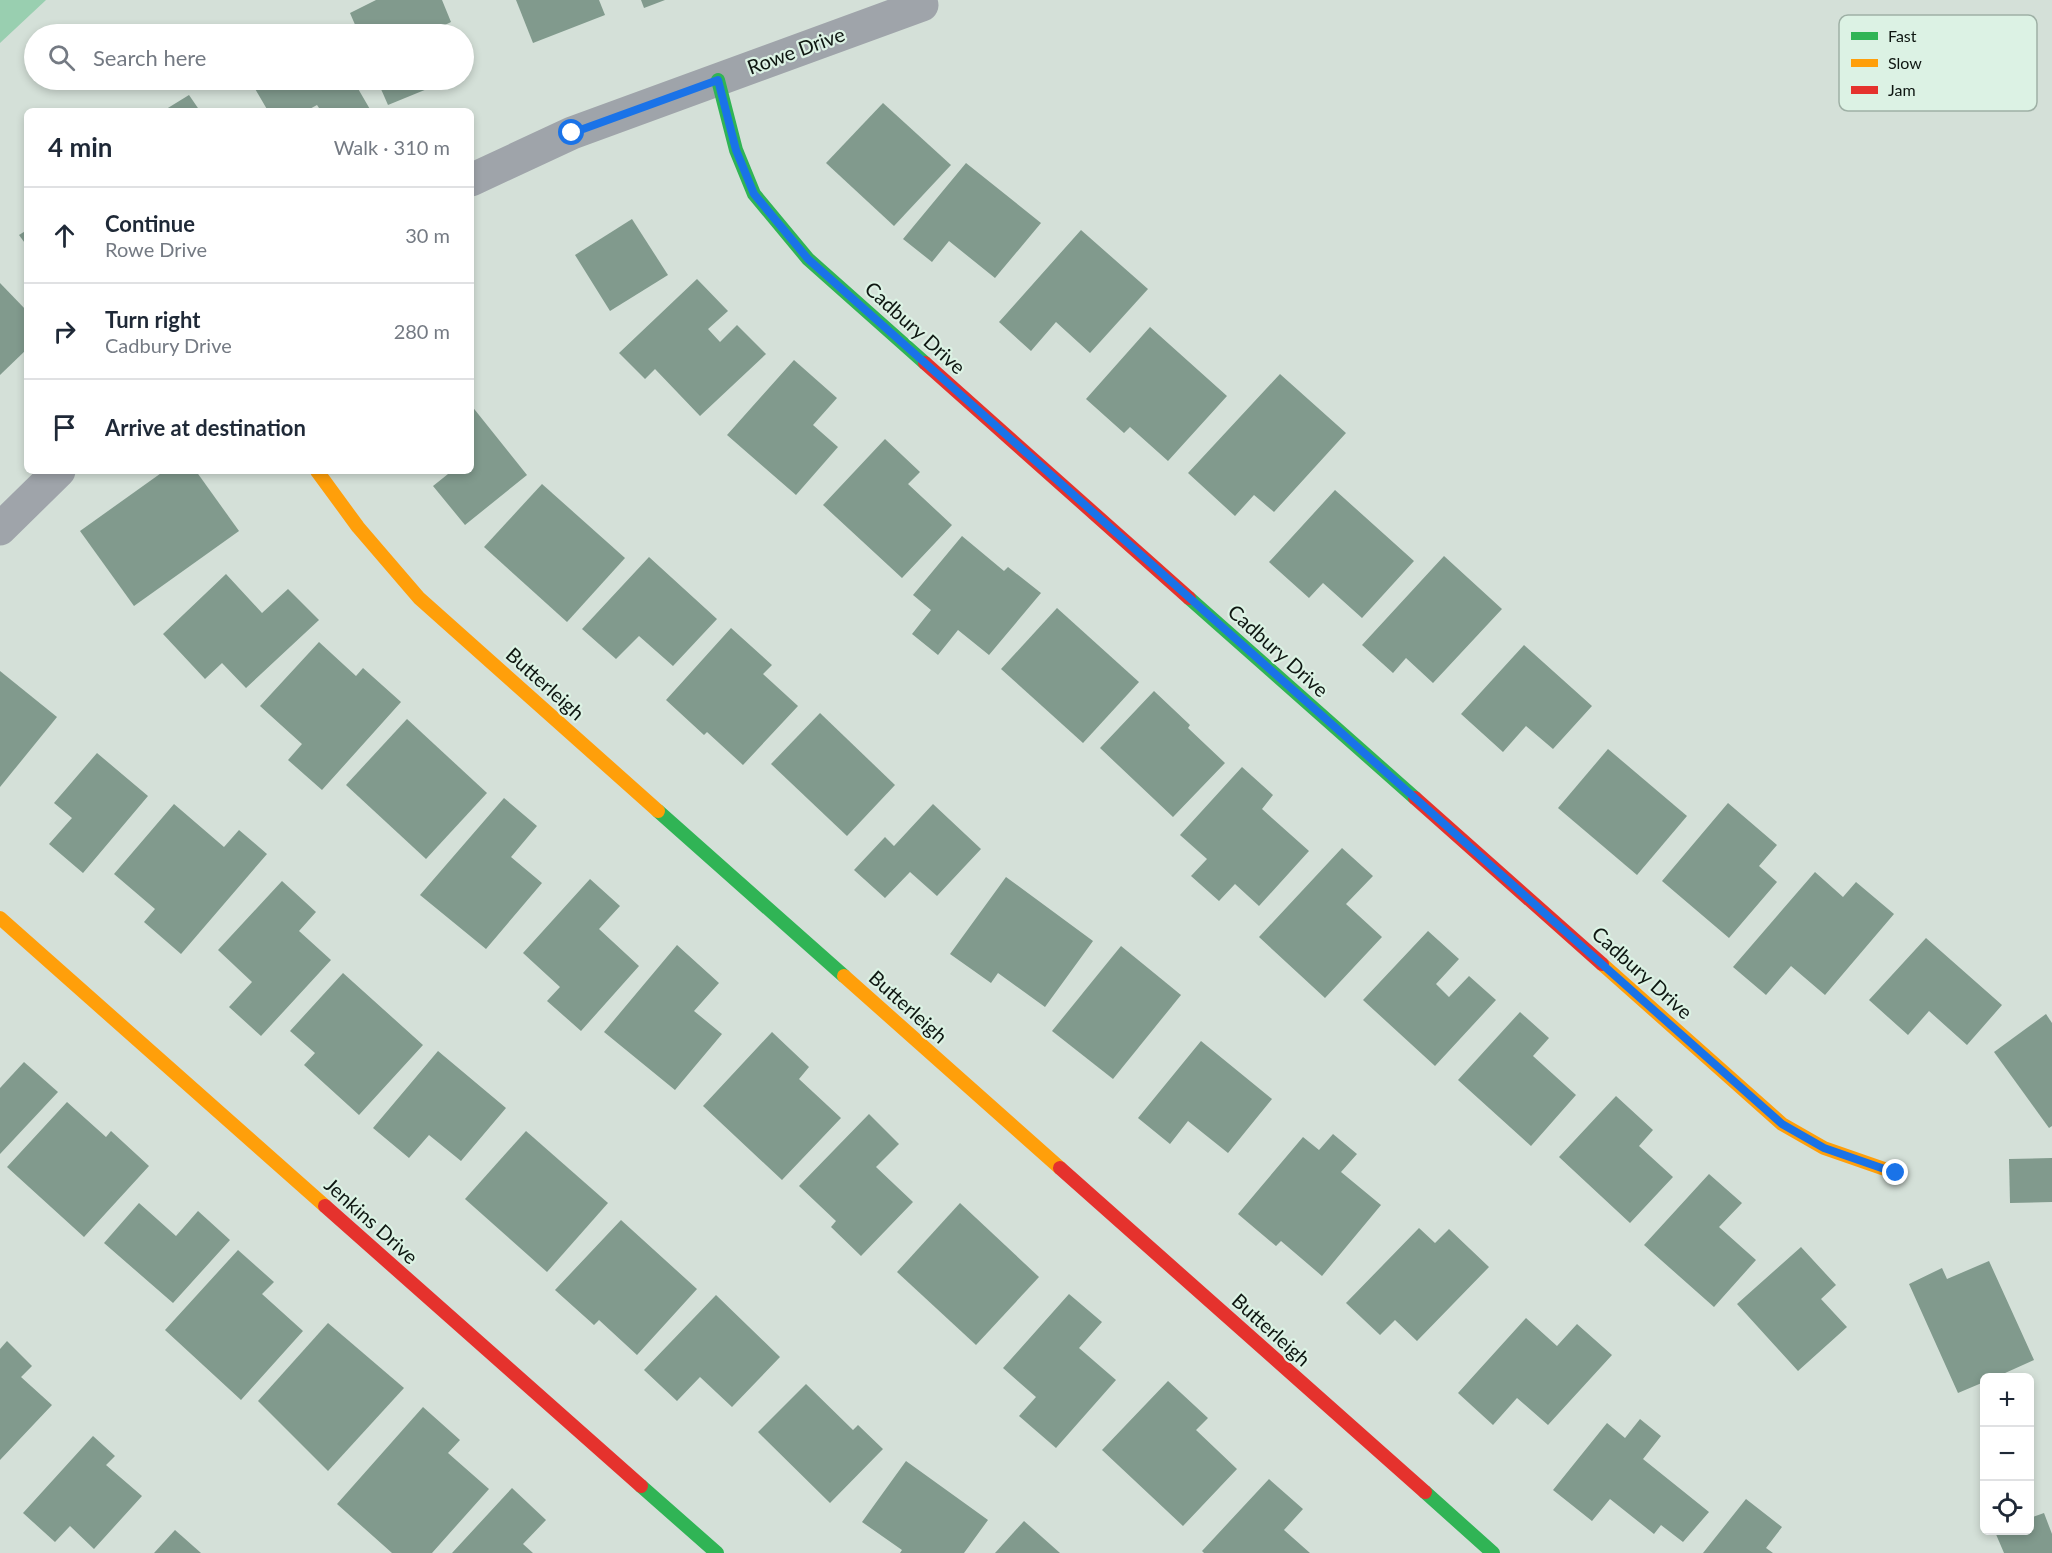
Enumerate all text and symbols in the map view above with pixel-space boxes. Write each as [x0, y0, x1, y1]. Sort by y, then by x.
legend [1839, 15, 2037, 111]
street label: Rowe Drive [744, 21, 848, 79]
search box [24, 24, 474, 90]
text: Fast [1888, 26, 1917, 45]
icon: search [45, 41, 78, 74]
text: Search here [93, 44, 206, 71]
text: Slow [1888, 53, 1922, 72]
text: Jam [1888, 80, 1916, 99]
route start [558, 119, 584, 145]
text: 4 min [48, 131, 112, 163]
text: Walk · 310 m [334, 135, 450, 159]
text: Continue [105, 210, 195, 237]
icon: ahead [48, 219, 81, 252]
text: 30 m [405, 223, 450, 247]
text: Rowe Drive [105, 237, 207, 261]
street label: Cadbury Drive [861, 276, 971, 379]
text: Turn right [105, 306, 200, 333]
icon: right [48, 315, 81, 348]
text: 280 m [394, 319, 450, 343]
text: Cadbury Drive [105, 333, 232, 357]
icon: arrive [48, 411, 81, 444]
text: Arrive at destination [105, 414, 306, 441]
street label: Cadbury Drive [1224, 599, 1334, 702]
street label: Butterleigh [502, 642, 590, 725]
street label: Cadbury Drive [1588, 921, 1698, 1024]
street label: Butterleigh [865, 965, 953, 1048]
route end [1882, 1159, 1908, 1185]
street label: Jenkins Drive [320, 1172, 423, 1268]
street label: Butterleigh [1228, 1288, 1316, 1371]
map controls [1980, 1373, 2034, 1535]
button: + [1980, 1373, 2034, 1427]
button: − [1980, 1427, 2034, 1481]
button: locate [1980, 1481, 2034, 1535]

